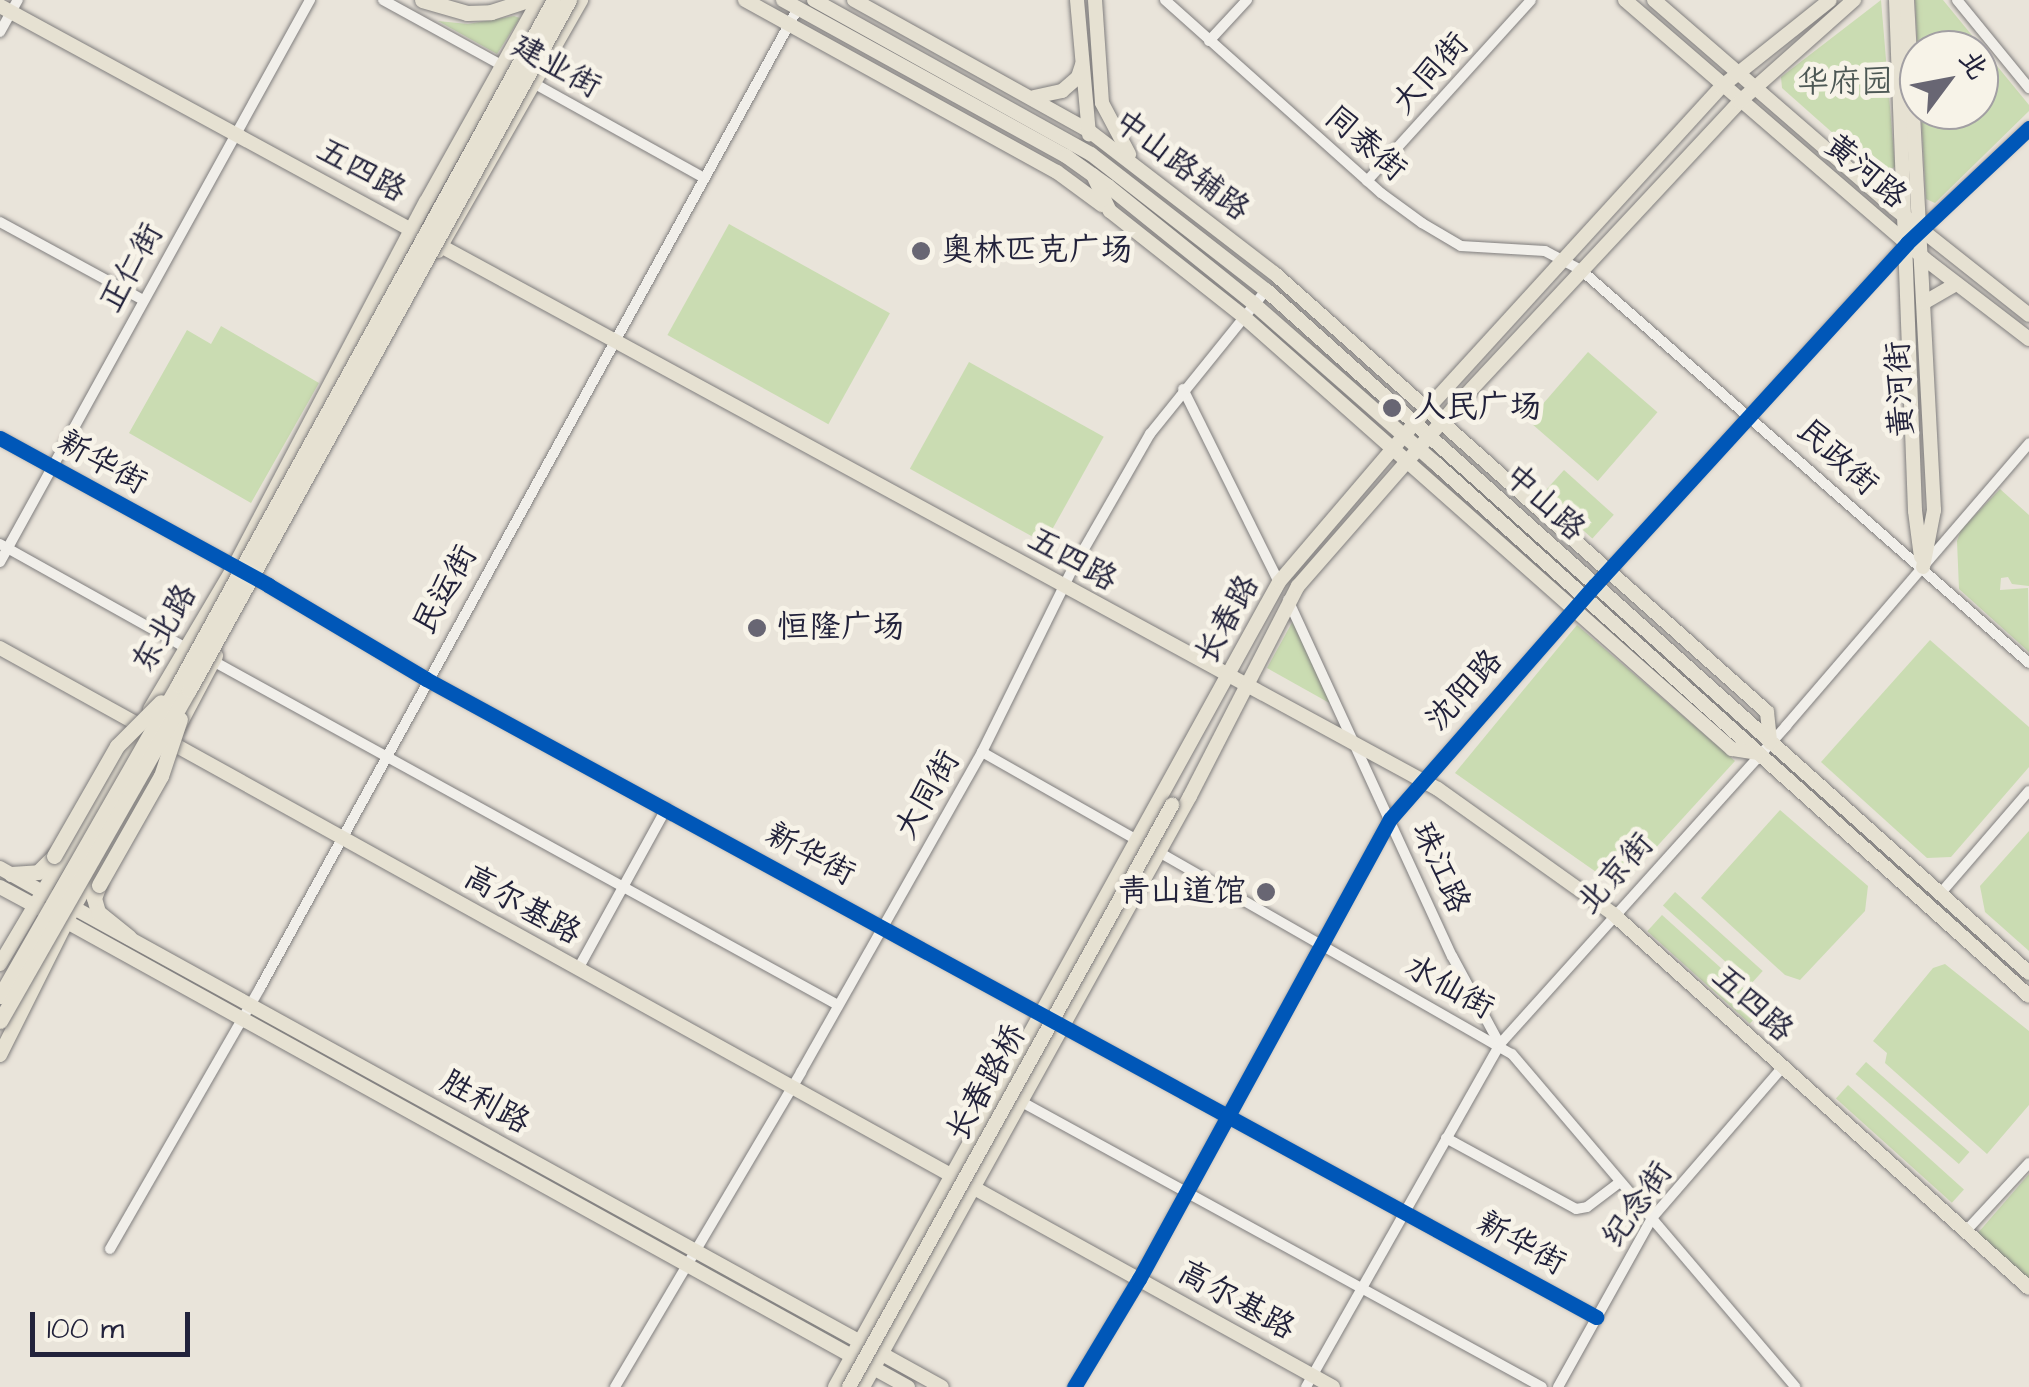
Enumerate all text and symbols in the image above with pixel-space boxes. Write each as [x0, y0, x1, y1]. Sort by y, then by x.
street label: 大同街 [1385, 25, 1477, 123]
street label: 建业街 [505, 27, 607, 107]
north arrow [1899, 30, 1999, 130]
text: 北 [1949, 43, 1997, 87]
park label: 华府园 [1797, 64, 1893, 102]
street label: 同泰街 [1316, 98, 1414, 190]
street label: 中山路辅路 [1106, 103, 1256, 229]
street label: 黄河路 [1816, 126, 1914, 218]
street label: 五四路 [310, 131, 412, 211]
street label: 正仁街 [92, 217, 172, 319]
place label: 奥林匹克广场 [941, 232, 1133, 270]
marker: 奥林匹克广场 [910, 240, 932, 262]
street label: 黄河街 [1879, 340, 1923, 438]
place label: 人民广场 [1414, 389, 1542, 427]
marker: 人民广场 [1379, 395, 1405, 421]
street label: 民政街 [1788, 412, 1886, 504]
street label: 新华街 [51, 423, 153, 503]
street label: 中山路 [1495, 457, 1593, 549]
street label: 五四路 [1021, 520, 1123, 600]
street label: 民运街 [406, 539, 486, 641]
street label: 长春路 [1188, 569, 1268, 671]
street label: 东北路 [124, 578, 206, 680]
place label: 恒隆广场 [777, 609, 905, 647]
marker: 恒隆广场 [746, 617, 768, 639]
street label: 沈阳路 [1419, 642, 1511, 740]
street label: 大同街 [887, 744, 969, 846]
street label: 新华街 [759, 816, 861, 894]
street label: 珠江路 [1403, 816, 1477, 920]
street label: 北京街 [1570, 825, 1662, 923]
street label: 高尔基路 [457, 858, 587, 954]
place label: 青山道馆 [1118, 873, 1246, 911]
marker: 青山道馆 [1255, 881, 1277, 903]
street label: 水仙街 [1398, 948, 1500, 1028]
street label: 五四路 [1703, 958, 1801, 1050]
street label: 长春路桥 [939, 1018, 1035, 1148]
street label: 胜利路 [434, 1063, 536, 1143]
street label: 纪念街 [1595, 1155, 1681, 1255]
street label: 新华街 [1470, 1204, 1572, 1284]
street label: 高尔基路 [1171, 1253, 1301, 1349]
scale bar [35, 1292, 195, 1354]
text: 100 m [47, 1308, 124, 1350]

